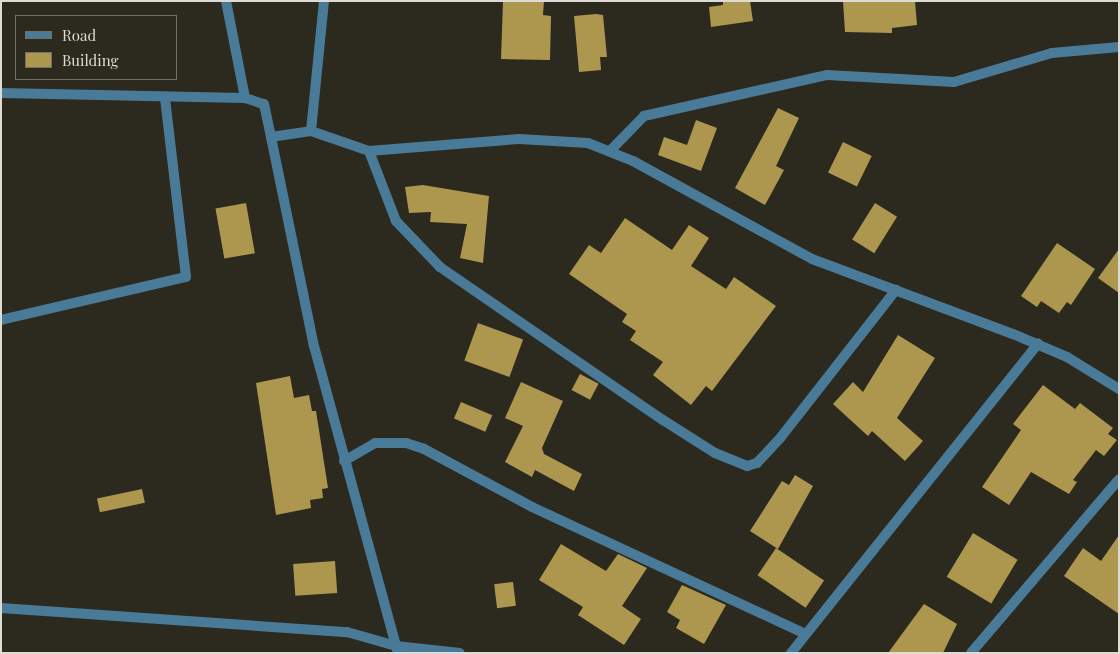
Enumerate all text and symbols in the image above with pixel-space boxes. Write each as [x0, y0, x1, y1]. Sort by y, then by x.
legend [15, 15, 178, 80]
text: Road [62, 25, 96, 45]
text: Building [62, 50, 118, 70]

